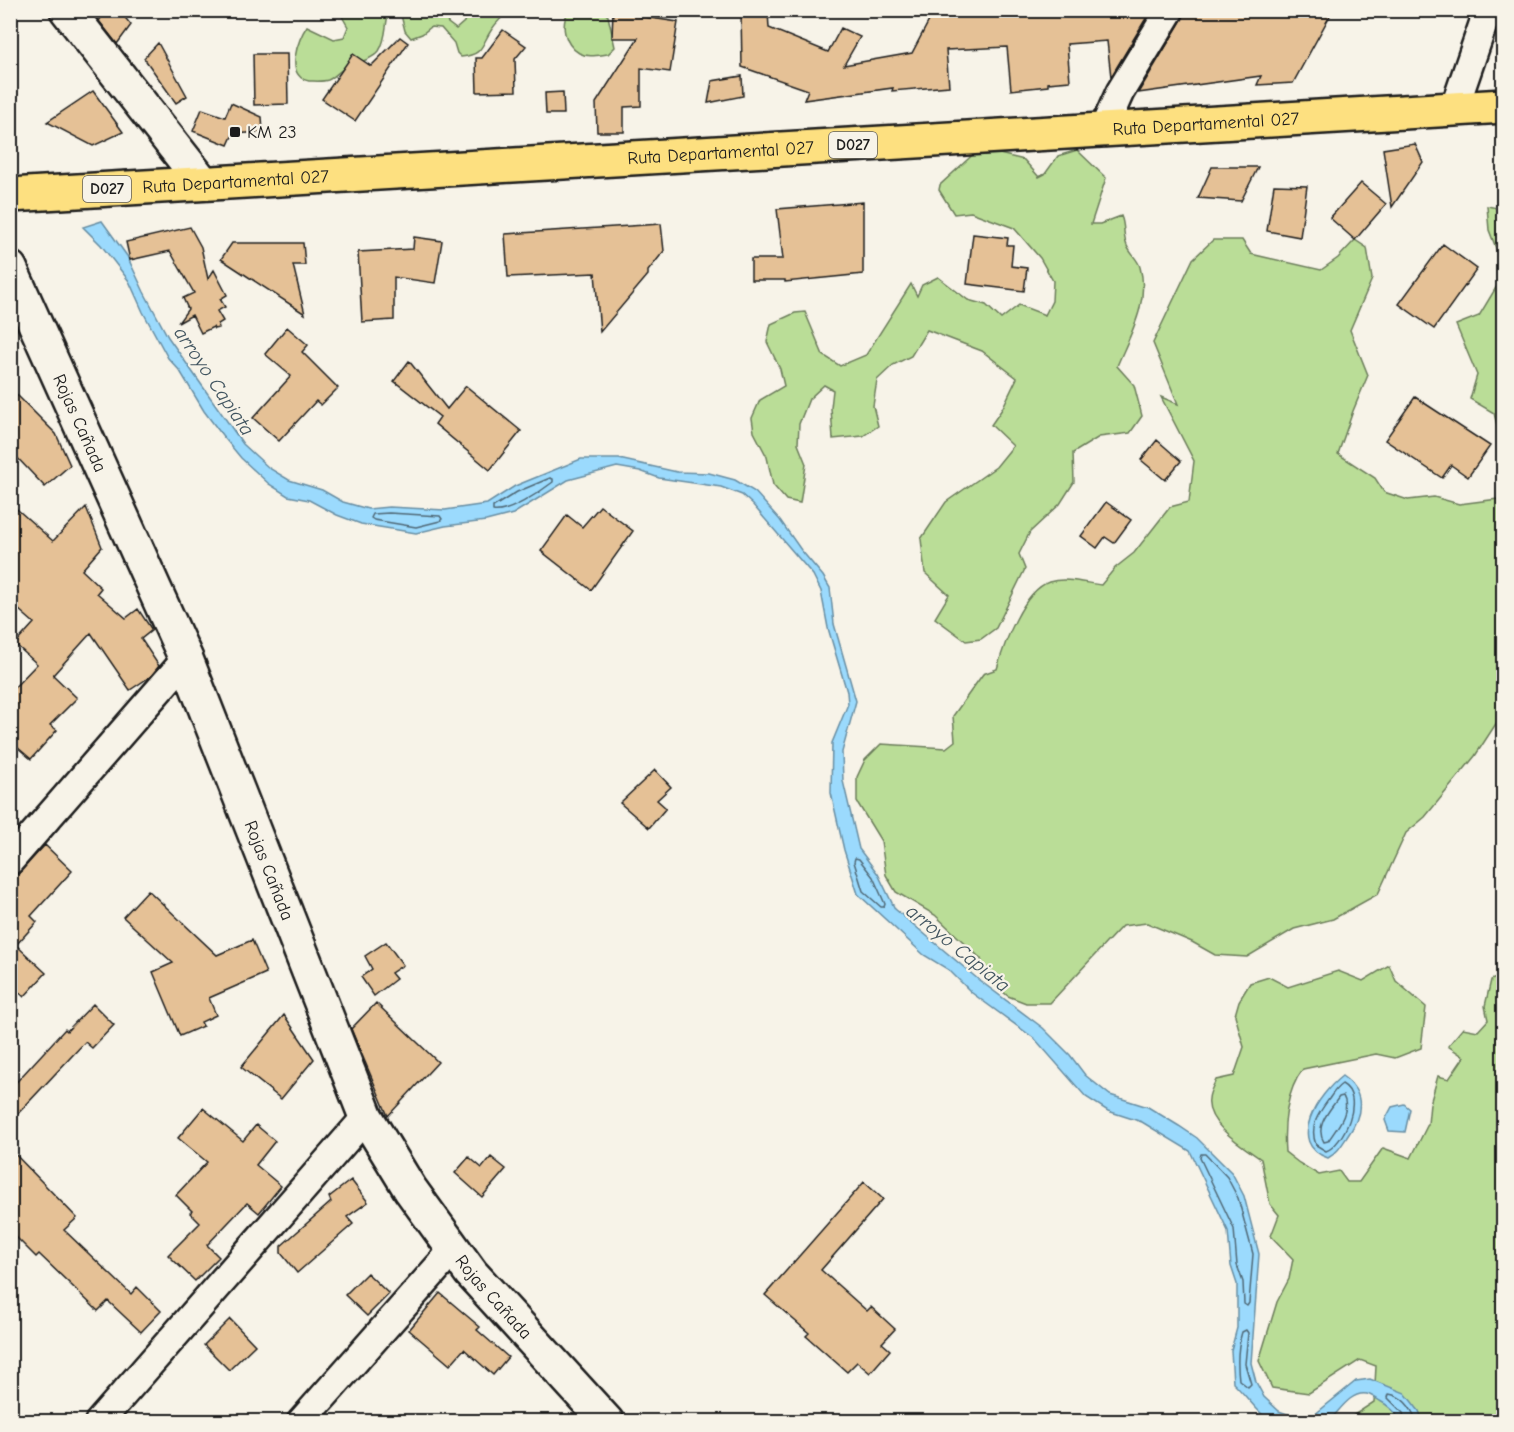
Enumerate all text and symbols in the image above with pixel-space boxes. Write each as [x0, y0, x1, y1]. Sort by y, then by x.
street label: Ruta Departamental 027 [1112, 108, 1300, 140]
place label: KM 23 [247, 122, 297, 143]
marker: KM 23 [228, 125, 242, 139]
road number: D027 [829, 132, 877, 158]
street label: Ruta Departamental 027 [627, 137, 815, 169]
street label: Ruta Departamental 027 [142, 165, 330, 198]
road number: D027 [83, 176, 131, 202]
water label: arroyo Capiata [169, 322, 259, 440]
street label: Rojas Cañada [49, 371, 111, 475]
street label: Rojas Cañada [240, 818, 298, 923]
water label: arroyo Capiata [902, 899, 1014, 997]
street label: Rojas Cañada [451, 1251, 537, 1343]

